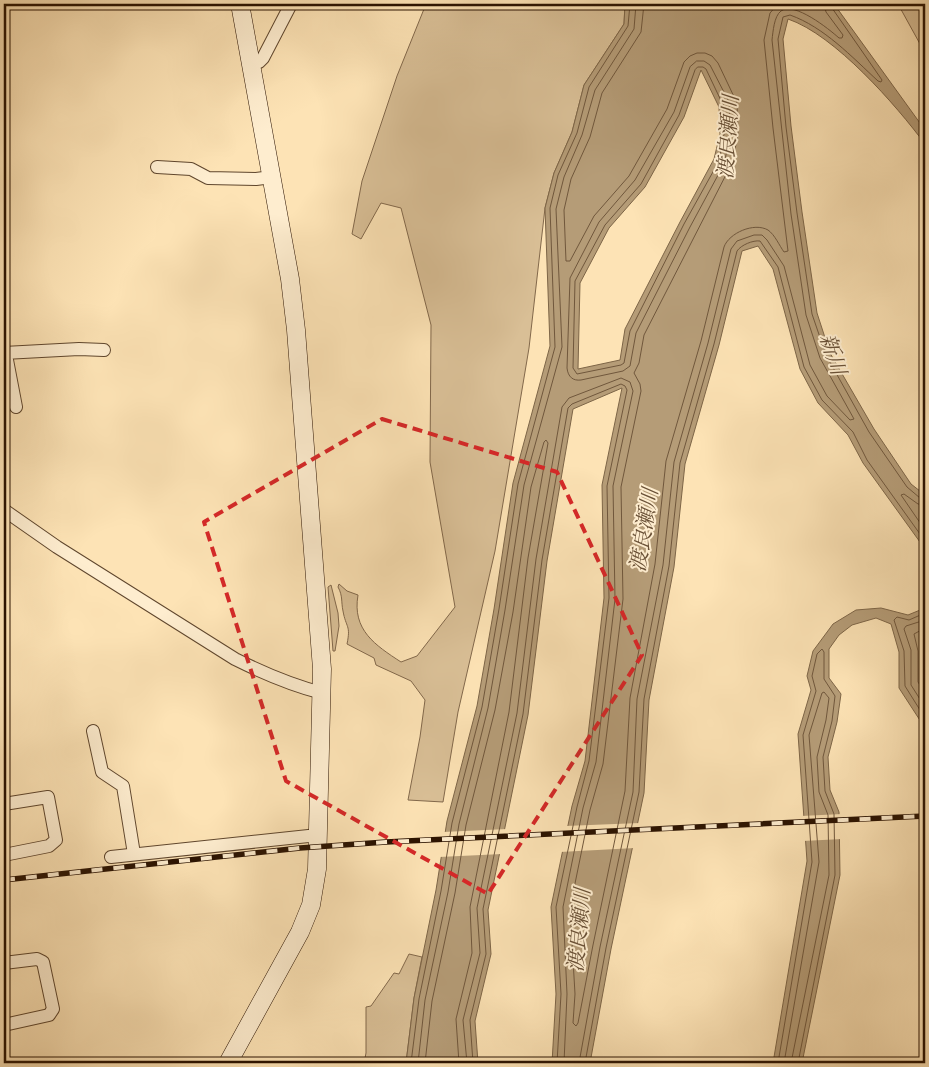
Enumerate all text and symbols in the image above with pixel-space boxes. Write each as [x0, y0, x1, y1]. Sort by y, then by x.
water label: 渡良瀬川 [711, 92, 745, 180]
water label: 新川 [813, 330, 853, 380]
water label: 渡良瀬川 [624, 484, 665, 574]
water label: 渡良瀬川 [561, 885, 597, 973]

